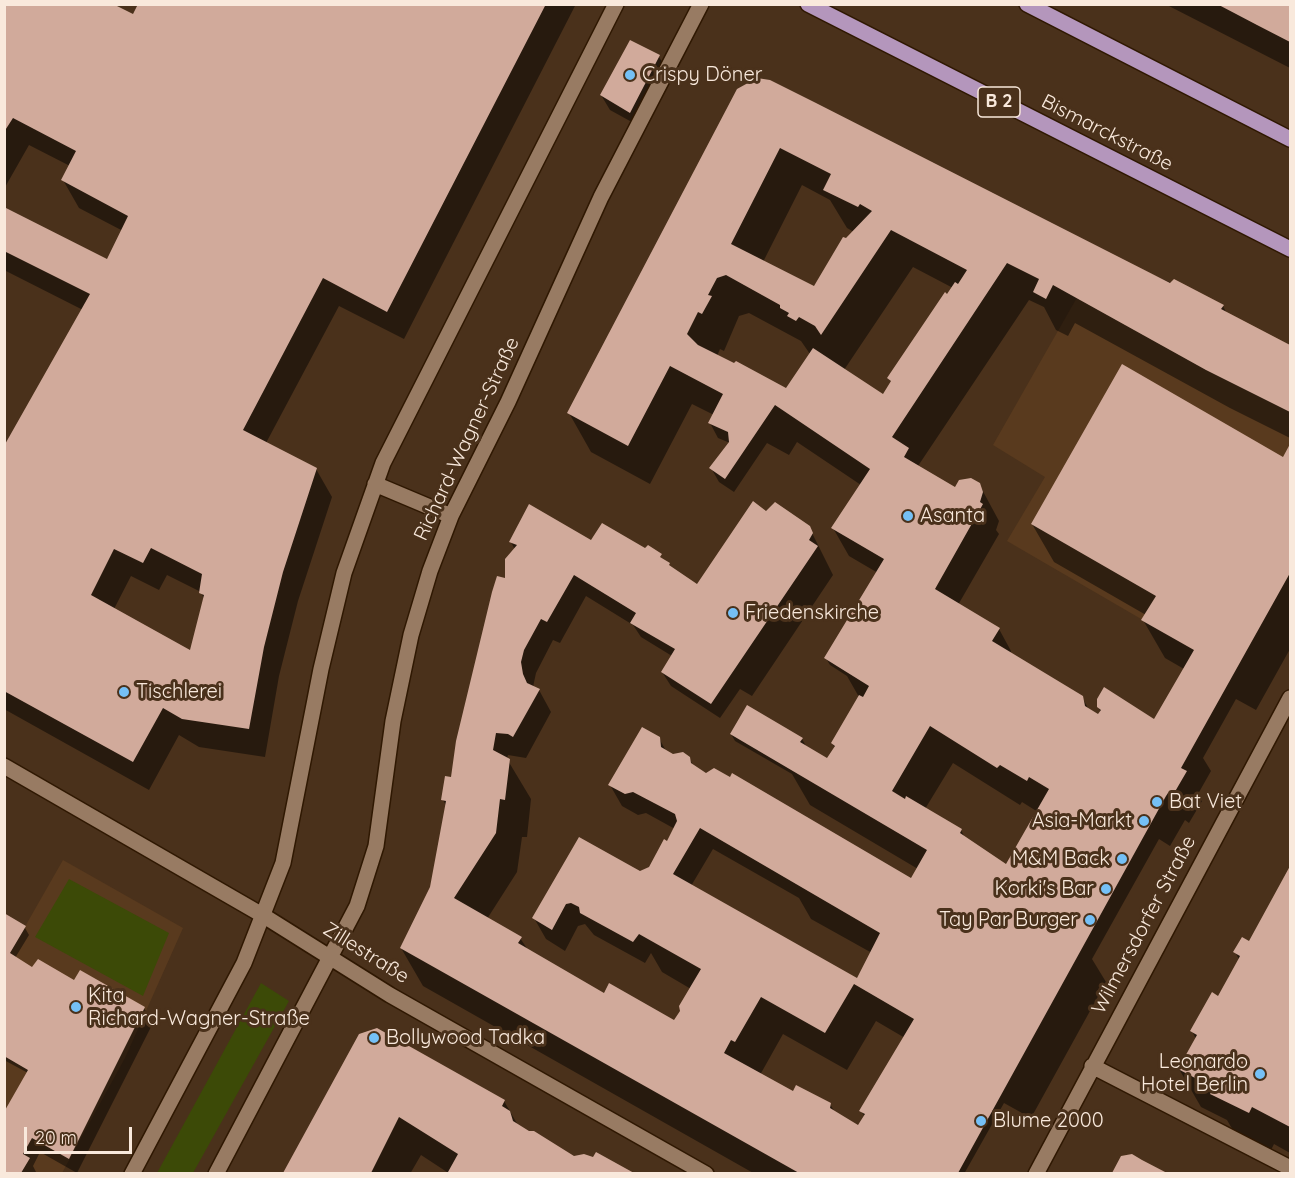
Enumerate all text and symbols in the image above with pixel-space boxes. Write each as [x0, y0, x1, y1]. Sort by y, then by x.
place label: Crispy Döner [642, 63, 762, 87]
marker: Crispy Döner [623, 68, 637, 82]
road number: B 2 [978, 87, 1020, 117]
street label: Bismarckstraße [1037, 90, 1177, 176]
street label: Richard-Wagner-Straße [409, 333, 525, 545]
place label: Asanta [920, 504, 985, 528]
marker: Asanta [901, 509, 915, 523]
place label: Friedenskirche [745, 601, 879, 625]
marker: Friedenskirche [726, 606, 740, 620]
place label: Tischlerei [136, 680, 222, 704]
marker: Tischlerei [117, 685, 131, 699]
place label: Bat Viet [1169, 790, 1242, 814]
marker: Bat Viet [1150, 795, 1164, 809]
place label: Asia-Markt [1032, 809, 1132, 833]
marker: Asia-Markt [1137, 814, 1151, 828]
street label: Wilmersdorfer Straße [1087, 832, 1201, 1018]
place label: M&M Back [1012, 847, 1110, 871]
marker: M&M Back [1115, 852, 1129, 866]
place label: Korki's Bar [995, 877, 1094, 901]
marker: Korki's Bar [1099, 882, 1113, 896]
place label: Tay Par Burger [939, 908, 1078, 932]
marker: Tay Par Burger [1083, 913, 1097, 927]
street label: Zillestraße [319, 917, 413, 989]
place label: Kita Richard-Wagner-Straße [88, 984, 310, 1031]
marker: Kita Richard-Wagner-Straße [69, 1000, 83, 1014]
place label: Bollywood Tadka [386, 1026, 545, 1050]
marker: Bollywood Tadka [367, 1031, 381, 1045]
place label: Leonardo Hotel Berlin [1141, 1050, 1248, 1097]
marker: Leonardo Hotel Berlin [1253, 1067, 1267, 1081]
place label: Blume 2000 [993, 1109, 1104, 1133]
marker: Blume 2000 [974, 1114, 988, 1128]
scale bar [27, 1115, 135, 1153]
text: 20 m [35, 1126, 77, 1149]

